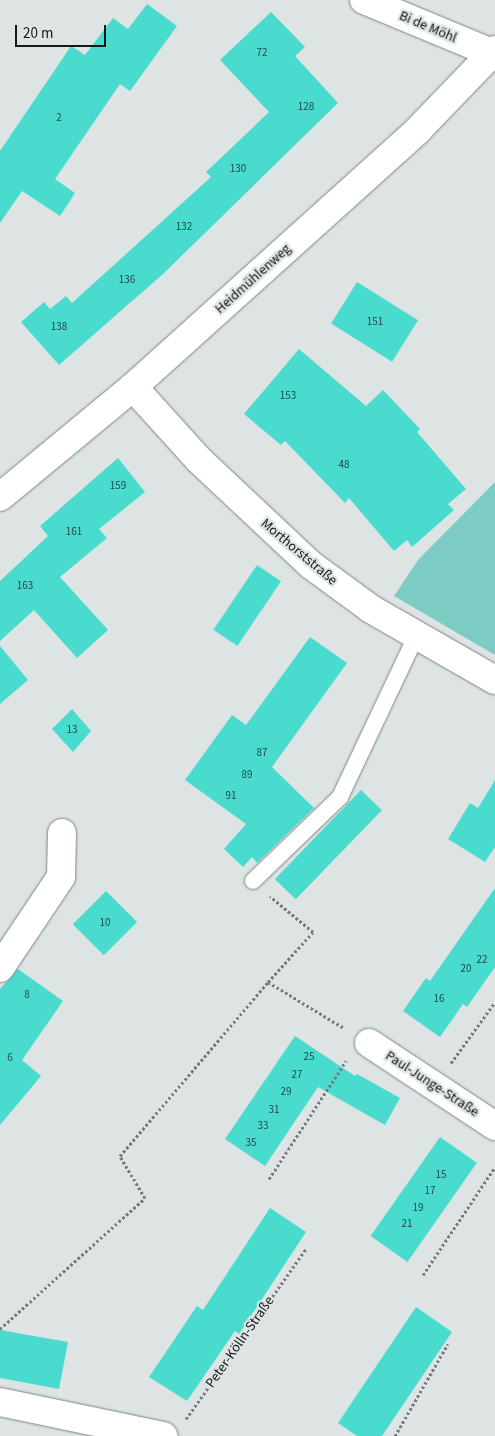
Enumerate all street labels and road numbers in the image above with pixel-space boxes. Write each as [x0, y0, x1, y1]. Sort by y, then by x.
street label: Bi de Möhl [397, 7, 459, 47]
street label: Heidmühlenweg [212, 241, 294, 317]
street label: Morthorststraße [257, 515, 341, 589]
street label: Paul-Junge-Straße [382, 1048, 482, 1120]
street label: Peter-Kölln-Straße [202, 1293, 278, 1391]

